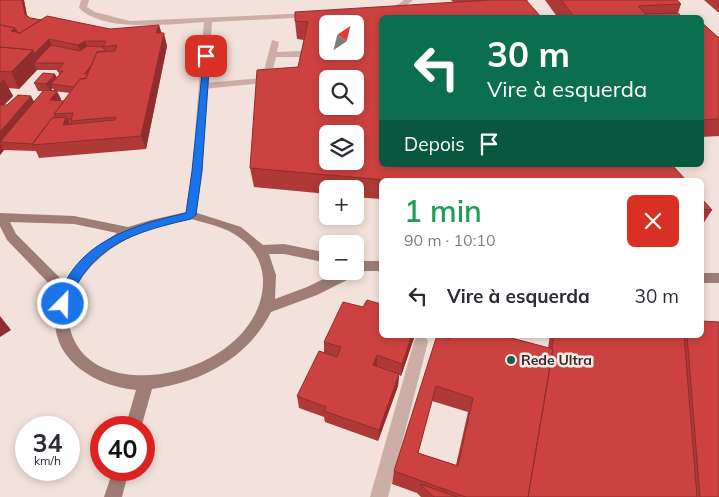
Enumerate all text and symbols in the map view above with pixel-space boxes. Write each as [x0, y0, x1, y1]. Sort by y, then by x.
north arrow [319, 15, 364, 60]
map controls [319, 15, 364, 280]
text: 30 m [487, 32, 570, 76]
pin [185, 35, 227, 77]
icon: left [404, 35, 469, 100]
icon: arrive [192, 42, 220, 70]
button: search [319, 70, 364, 115]
text: Vire à esquerda [487, 75, 647, 103]
button: layers [319, 125, 364, 170]
icon: arrive [475, 130, 503, 158]
text: Depois [404, 132, 465, 156]
button: + [319, 180, 364, 225]
text: 1 min [404, 192, 482, 230]
button: close [627, 195, 679, 247]
text: 90 m · 10:10 [404, 230, 496, 250]
button: − [319, 235, 364, 280]
position arrow [36, 277, 88, 329]
icon: left [404, 282, 432, 310]
text: Vire à esquerda [447, 284, 590, 308]
text: 30 m [635, 284, 679, 308]
place label: Rede Ultra [521, 351, 592, 369]
marker: Rede Ultra [505, 354, 517, 366]
speed limit sign: 40 [90, 416, 155, 481]
text: 34 [32, 427, 63, 458]
text: km/h [34, 453, 61, 468]

